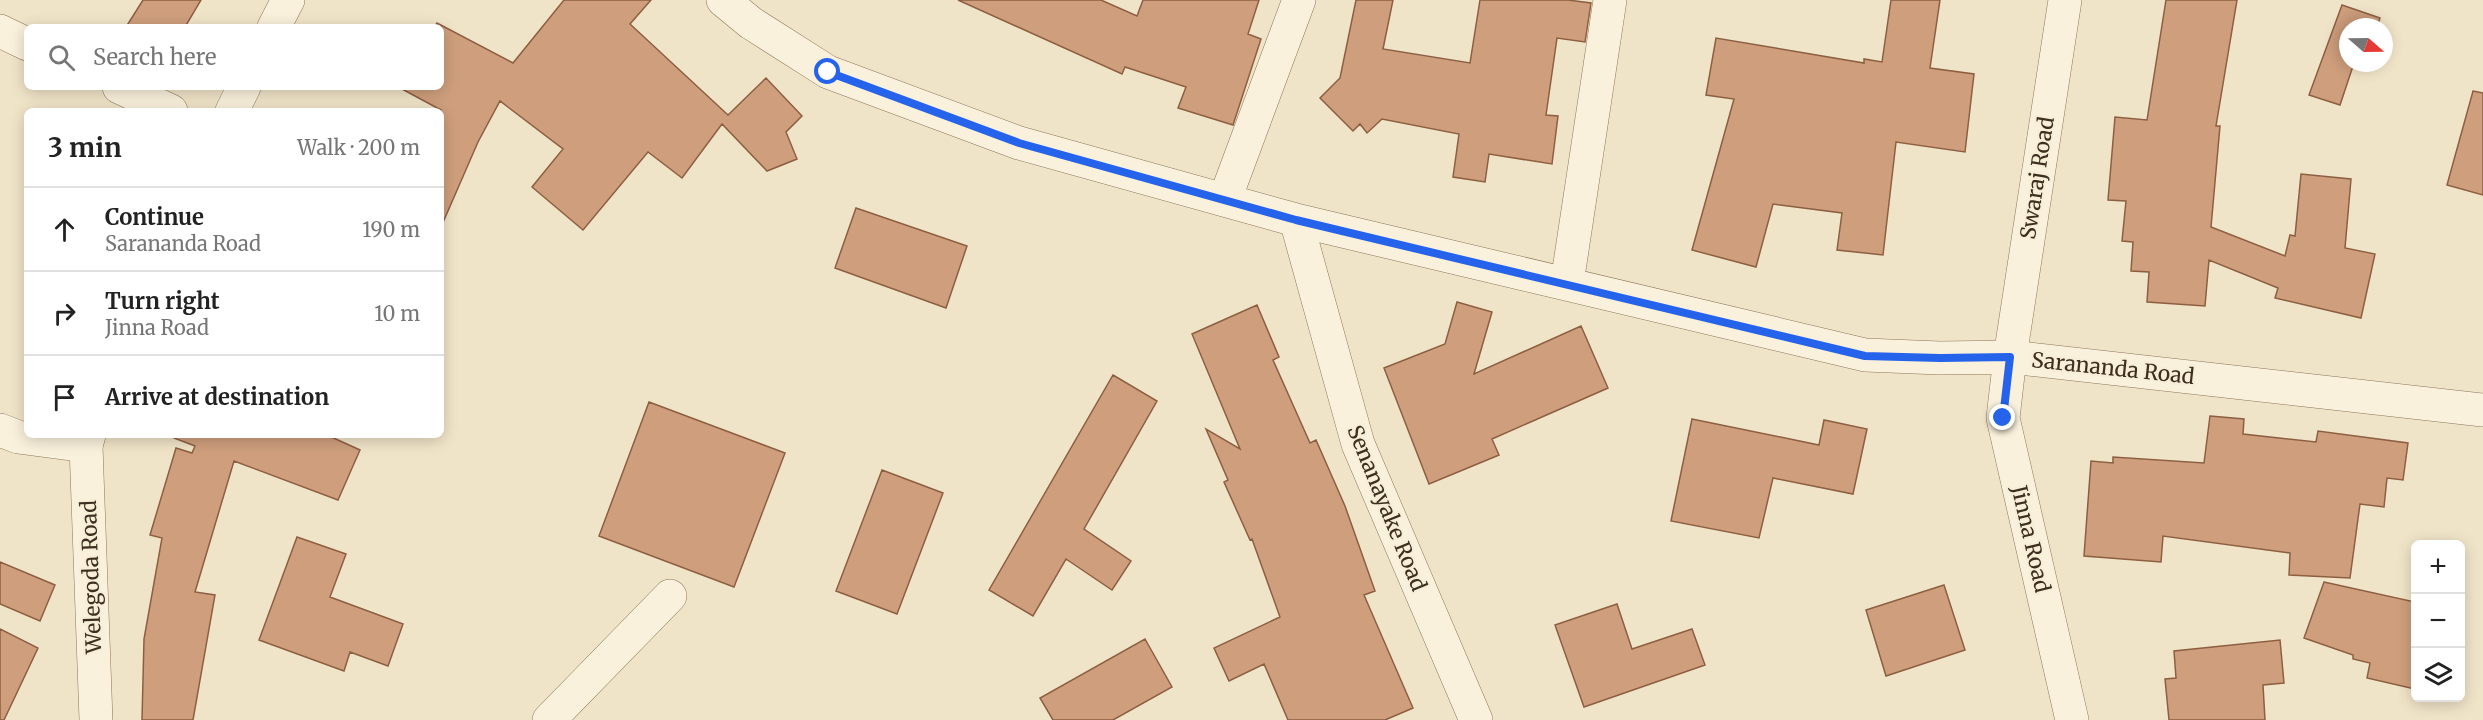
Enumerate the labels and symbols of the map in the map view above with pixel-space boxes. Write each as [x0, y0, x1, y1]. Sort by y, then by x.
north arrow [2339, 18, 2393, 72]
route start [814, 58, 840, 84]
street label: Swaraj Road [2014, 114, 2060, 241]
street label: Sarananda Road [2030, 346, 2196, 390]
route end [1989, 404, 2015, 430]
street label: Senanayake Road [1341, 421, 1433, 595]
street label: Jinna Road [2005, 482, 2057, 596]
street label: Welegoda Road [75, 499, 107, 655]

